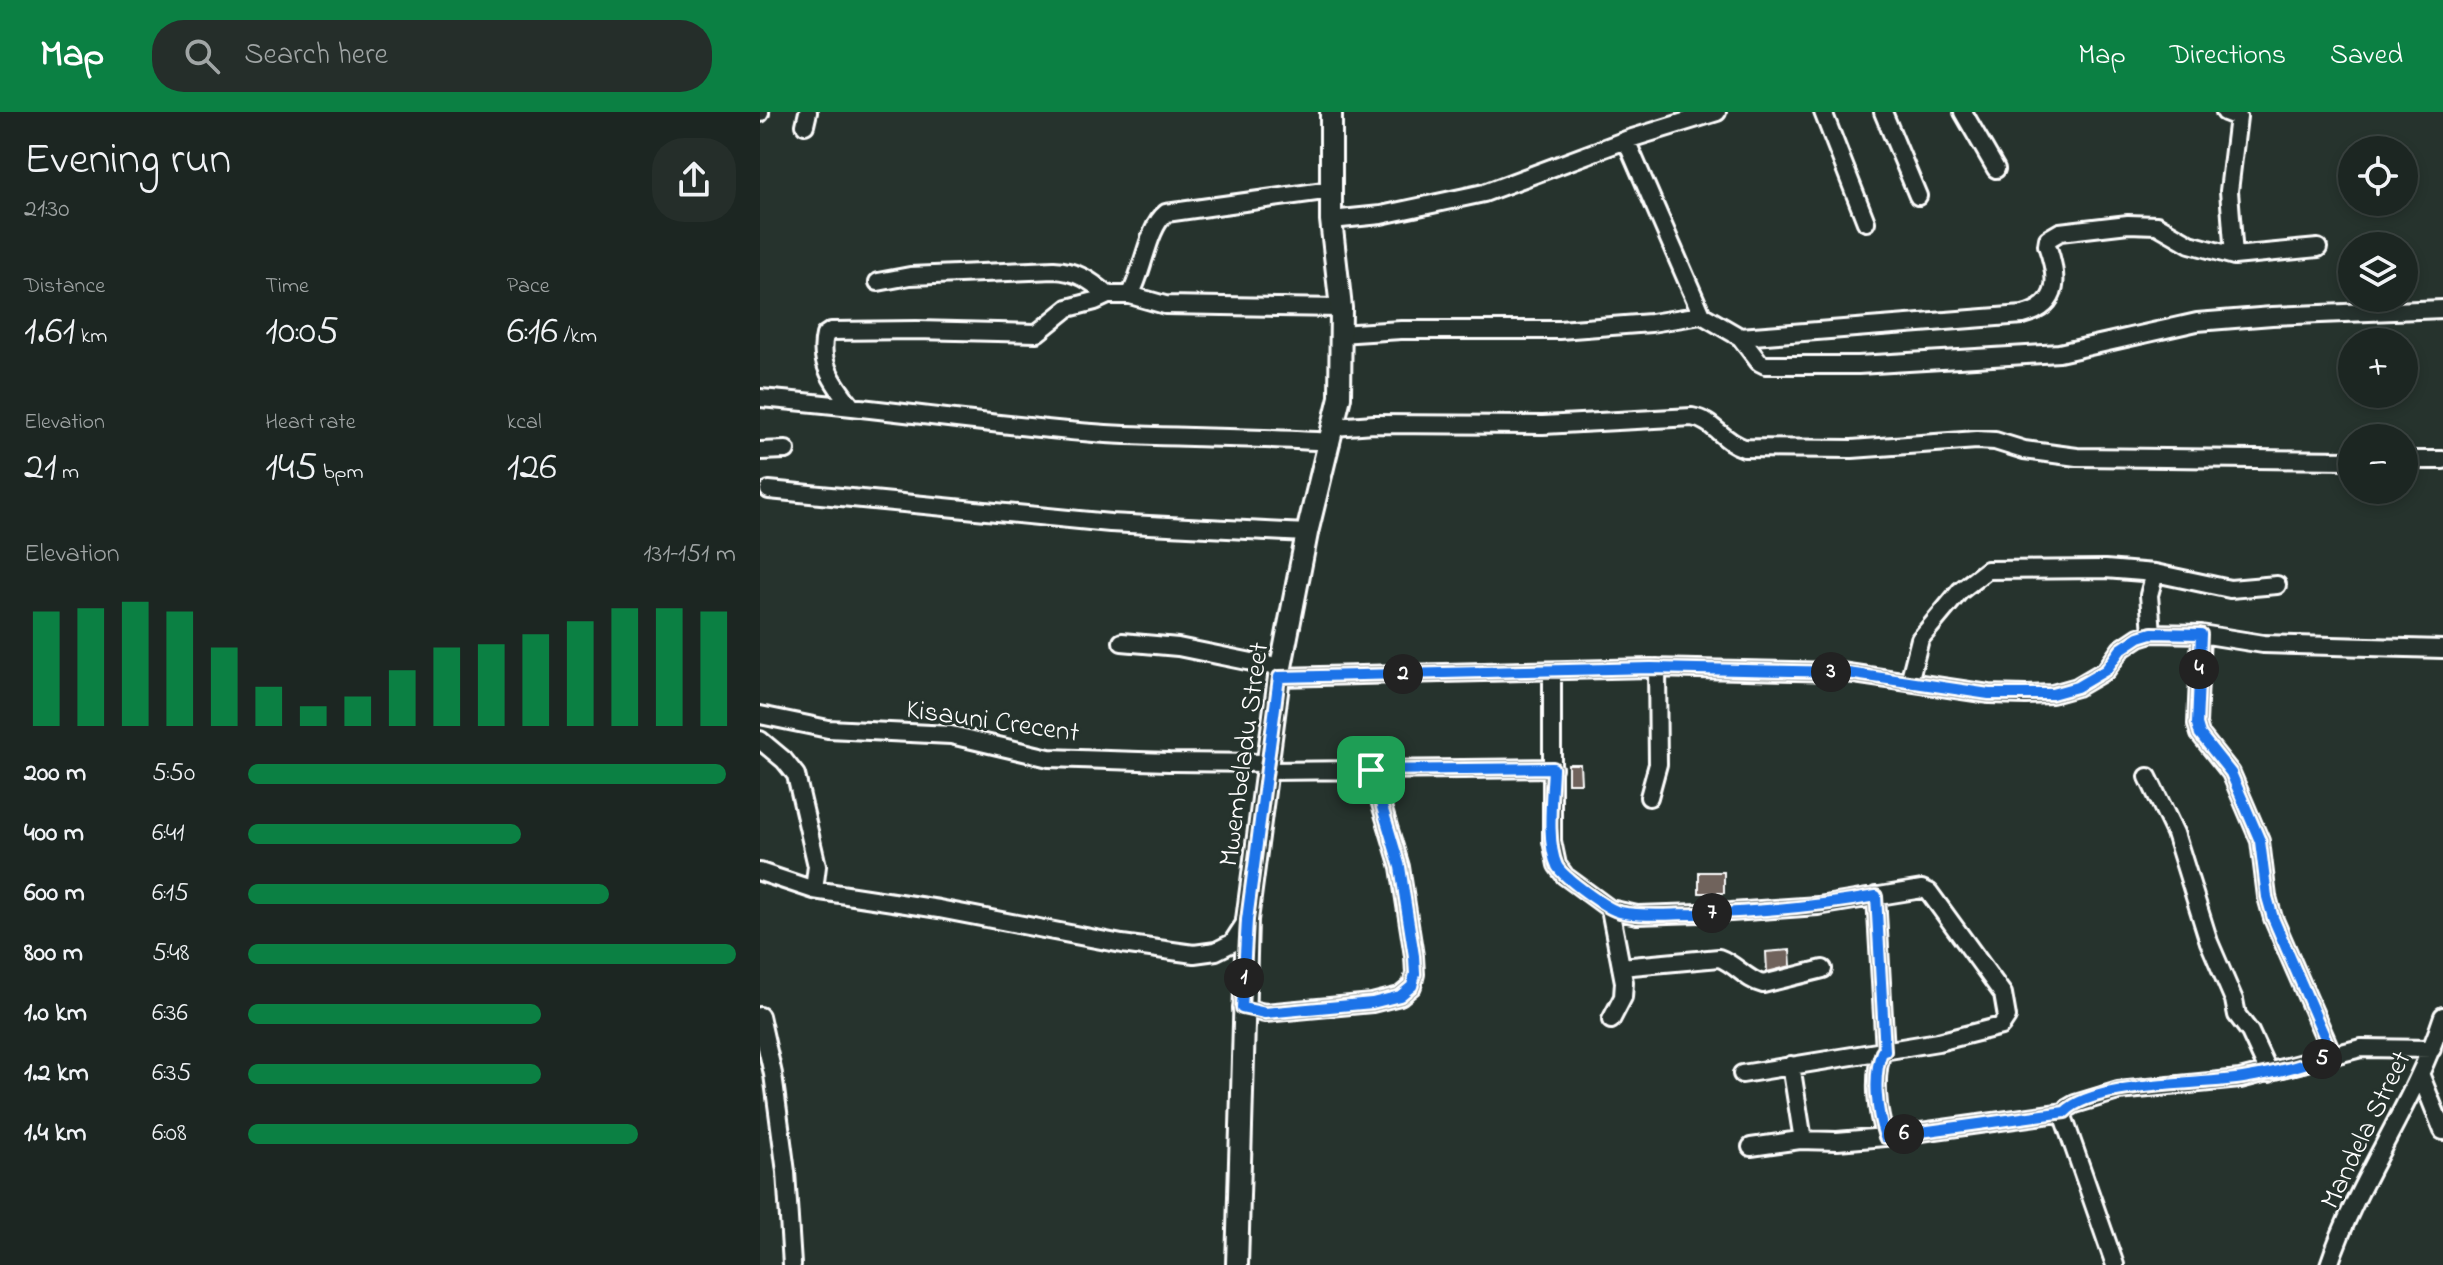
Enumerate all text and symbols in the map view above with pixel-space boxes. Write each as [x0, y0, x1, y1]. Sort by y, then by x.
search box [152, 20, 712, 92]
text: Map [40, 28, 104, 84]
icon: search [180, 34, 224, 78]
text: Search here [244, 34, 388, 78]
text: Map [2078, 36, 2126, 77]
text: Directions [2170, 36, 2286, 77]
text: Saved [2330, 36, 2403, 77]
text: Evening run [24, 129, 231, 193]
map controls [2338, 136, 2418, 504]
button: locate [2338, 136, 2418, 216]
button: share [652, 138, 736, 222]
text: 21:30 [24, 191, 69, 229]
button: layers [2338, 232, 2418, 312]
text: Distance [24, 271, 105, 303]
text: Time [265, 271, 309, 303]
text: Pace [507, 271, 550, 303]
text: 1.61 [24, 303, 75, 362]
text: 10:05 [265, 303, 339, 362]
text: 6:16 [507, 303, 558, 362]
text: km [75, 321, 107, 353]
text: /km [558, 321, 597, 353]
button: + [2338, 328, 2418, 408]
text: Elevation [24, 407, 105, 439]
text: Heart rate [265, 407, 356, 439]
text: kcal [507, 407, 542, 439]
button: − [2338, 424, 2418, 504]
text: 21 [24, 439, 57, 498]
text: 145 [265, 439, 317, 498]
text: 126 [507, 439, 557, 498]
text: m [57, 457, 79, 489]
text: bpm [317, 457, 364, 489]
text: Elevation [24, 536, 120, 574]
text: 131–151 m [643, 536, 736, 574]
street label: Mwembeladu Street [1209, 640, 1281, 869]
pin: 4 [2179, 649, 2219, 689]
pin: 3 [1811, 652, 1851, 692]
text: 4 [2194, 653, 2204, 685]
pin: 2 [1383, 654, 1423, 694]
text: 3 [1826, 656, 1836, 688]
text: 2 [1398, 658, 1408, 690]
street label: Kisauni Crecent [903, 690, 1082, 755]
pin [1337, 736, 1405, 804]
icon: arrive [1349, 748, 1393, 792]
text: 200 m [24, 755, 86, 793]
text: 5:50 [152, 755, 195, 793]
text: 400 m [24, 815, 84, 853]
text: 6:41 [152, 815, 185, 853]
text: 600 m [24, 875, 85, 913]
text: 6:15 [152, 875, 189, 913]
pin: 7 [1692, 893, 1732, 933]
text: 7 [1707, 897, 1717, 929]
text: 800 m [24, 935, 83, 973]
text: 5:48 [152, 935, 190, 973]
pin: 1 [1224, 958, 1264, 998]
text: 1 [1241, 962, 1248, 994]
text: 1.0 km [24, 995, 87, 1033]
text: 6:36 [152, 995, 188, 1033]
pin: 5 [2302, 1039, 2342, 1079]
text: 5 [2316, 1043, 2328, 1075]
street label: Mandela Street [2311, 1044, 2423, 1217]
text: 1.2 km [24, 1055, 89, 1093]
text: 6:35 [152, 1055, 191, 1093]
pin: 6 [1884, 1114, 1924, 1154]
text: 1.4 km [24, 1115, 86, 1153]
text: 6:08 [152, 1115, 187, 1153]
text: 6 [1899, 1118, 1909, 1150]

